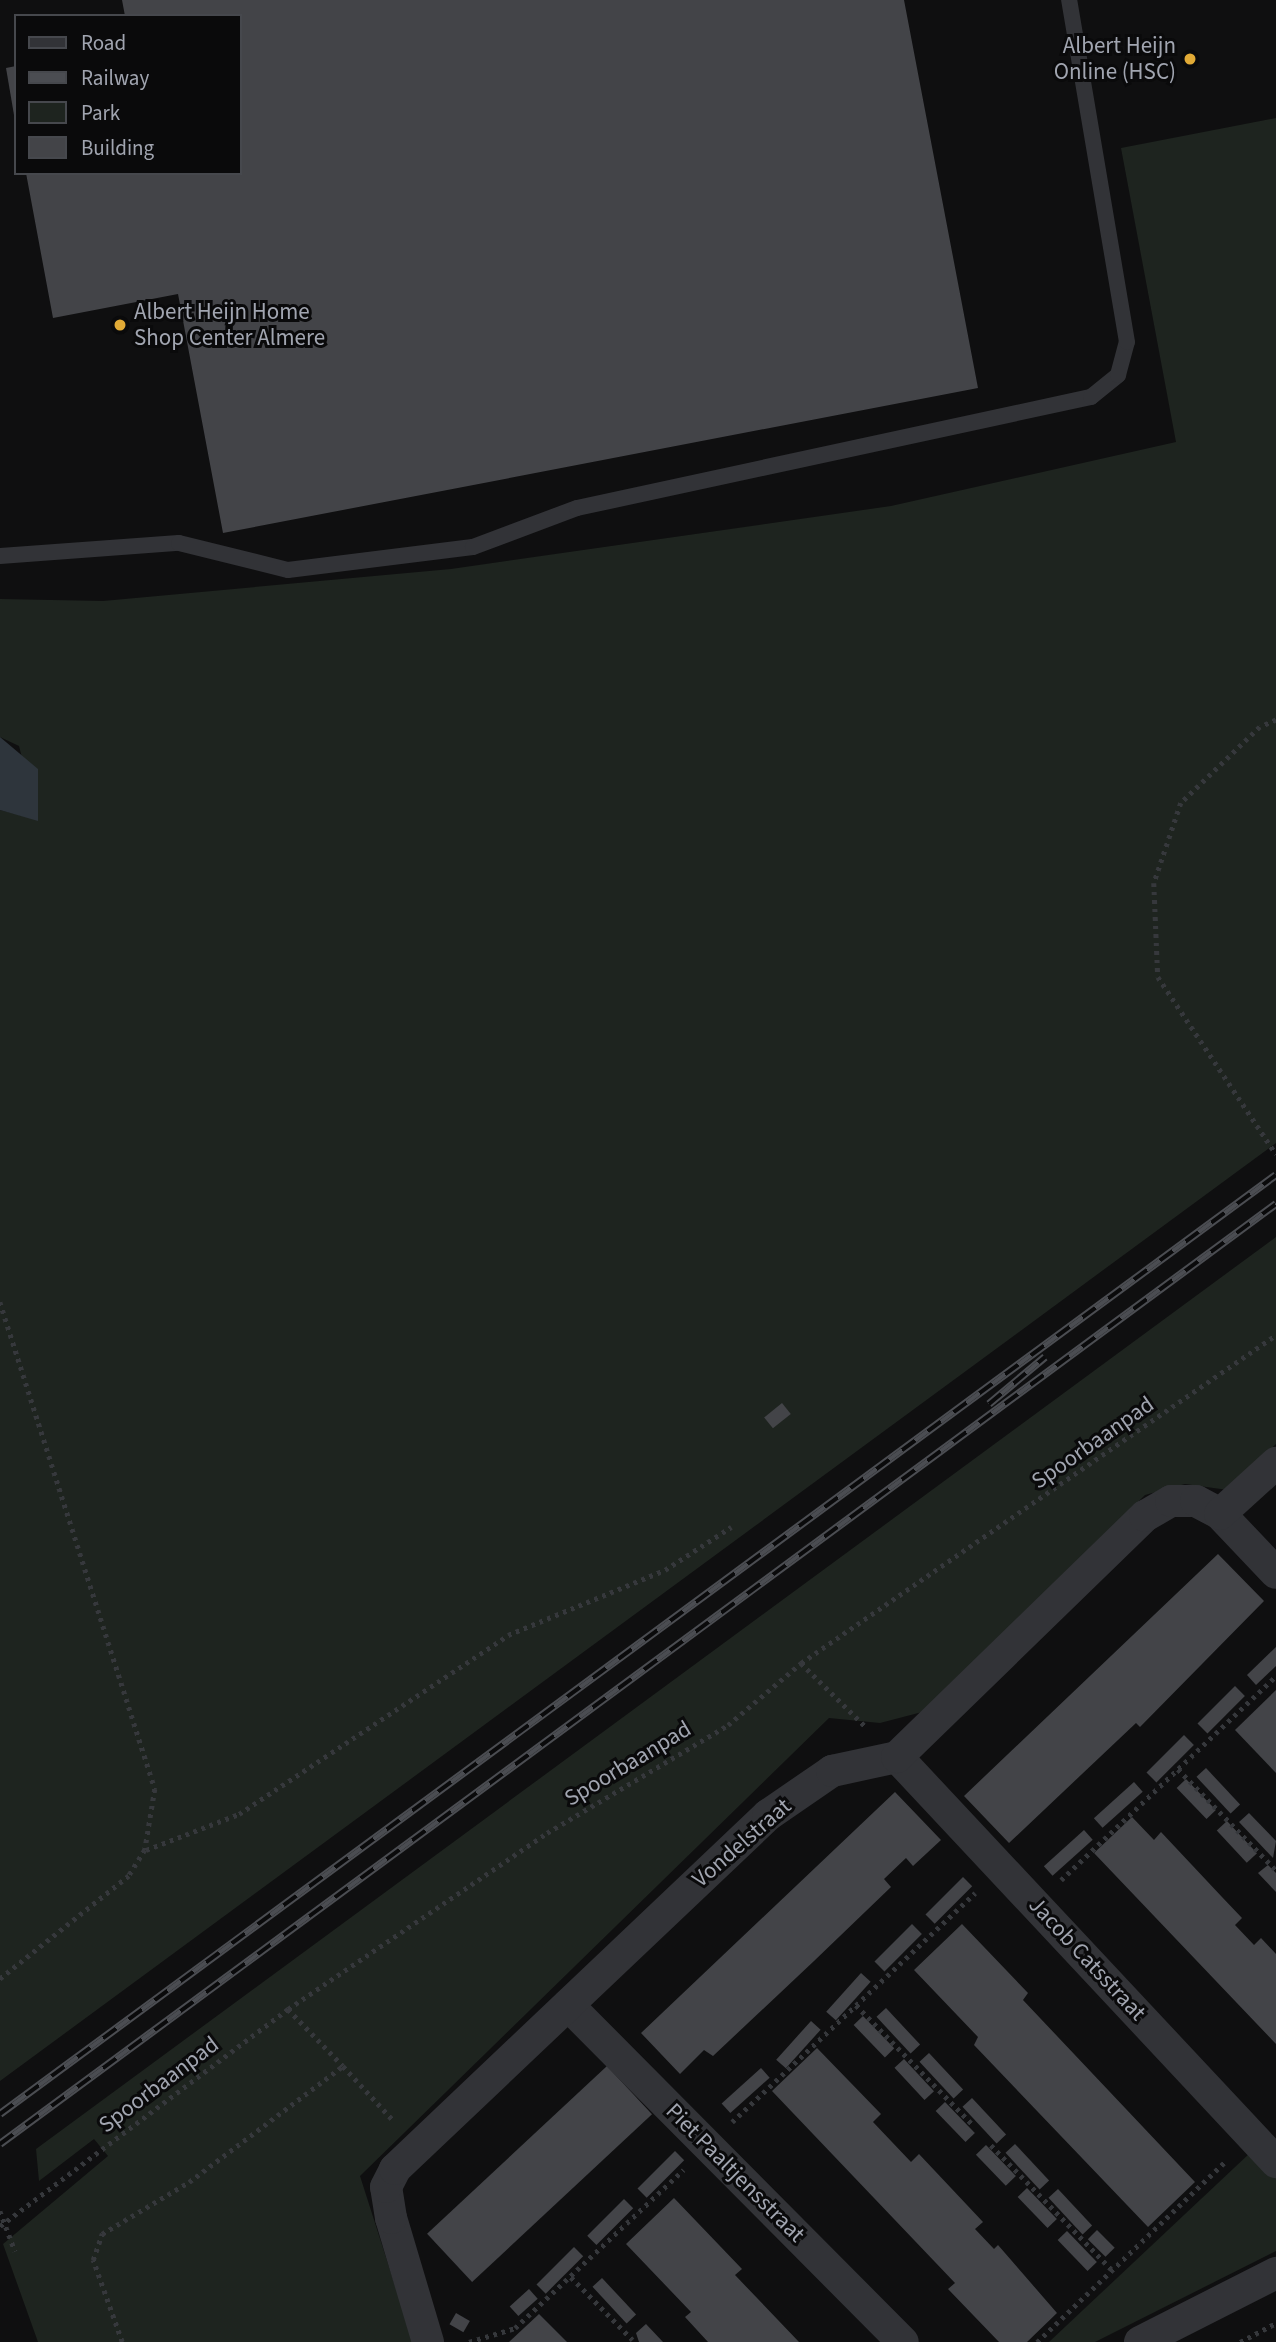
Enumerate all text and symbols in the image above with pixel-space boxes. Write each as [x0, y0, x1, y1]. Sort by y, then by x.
legend [14, 14, 242, 175]
text: Road [81, 28, 126, 58]
place label: Albert Heijn Online (HSC) [1054, 32, 1176, 86]
marker: Albert Heijn Online (HSC) [1182, 51, 1198, 67]
text: Railway [81, 63, 149, 93]
text: Park [81, 98, 120, 128]
text: Building [81, 133, 154, 163]
place label: Albert Heijn Home Shop Center Almere [134, 298, 325, 352]
marker: Albert Heijn Home Shop Center Almere [112, 317, 128, 333]
street label: Spoorbaanpad [1027, 1391, 1159, 1495]
street label: Spoorbaanpad [560, 1715, 696, 1813]
street label: Vondelstraat [687, 1793, 797, 1893]
street label: Jacob Catsstraat [1023, 1891, 1151, 2027]
street label: Spoorbaanpad [94, 2031, 224, 2139]
street label: Piet Paaltjensstraat [660, 2098, 810, 2248]

